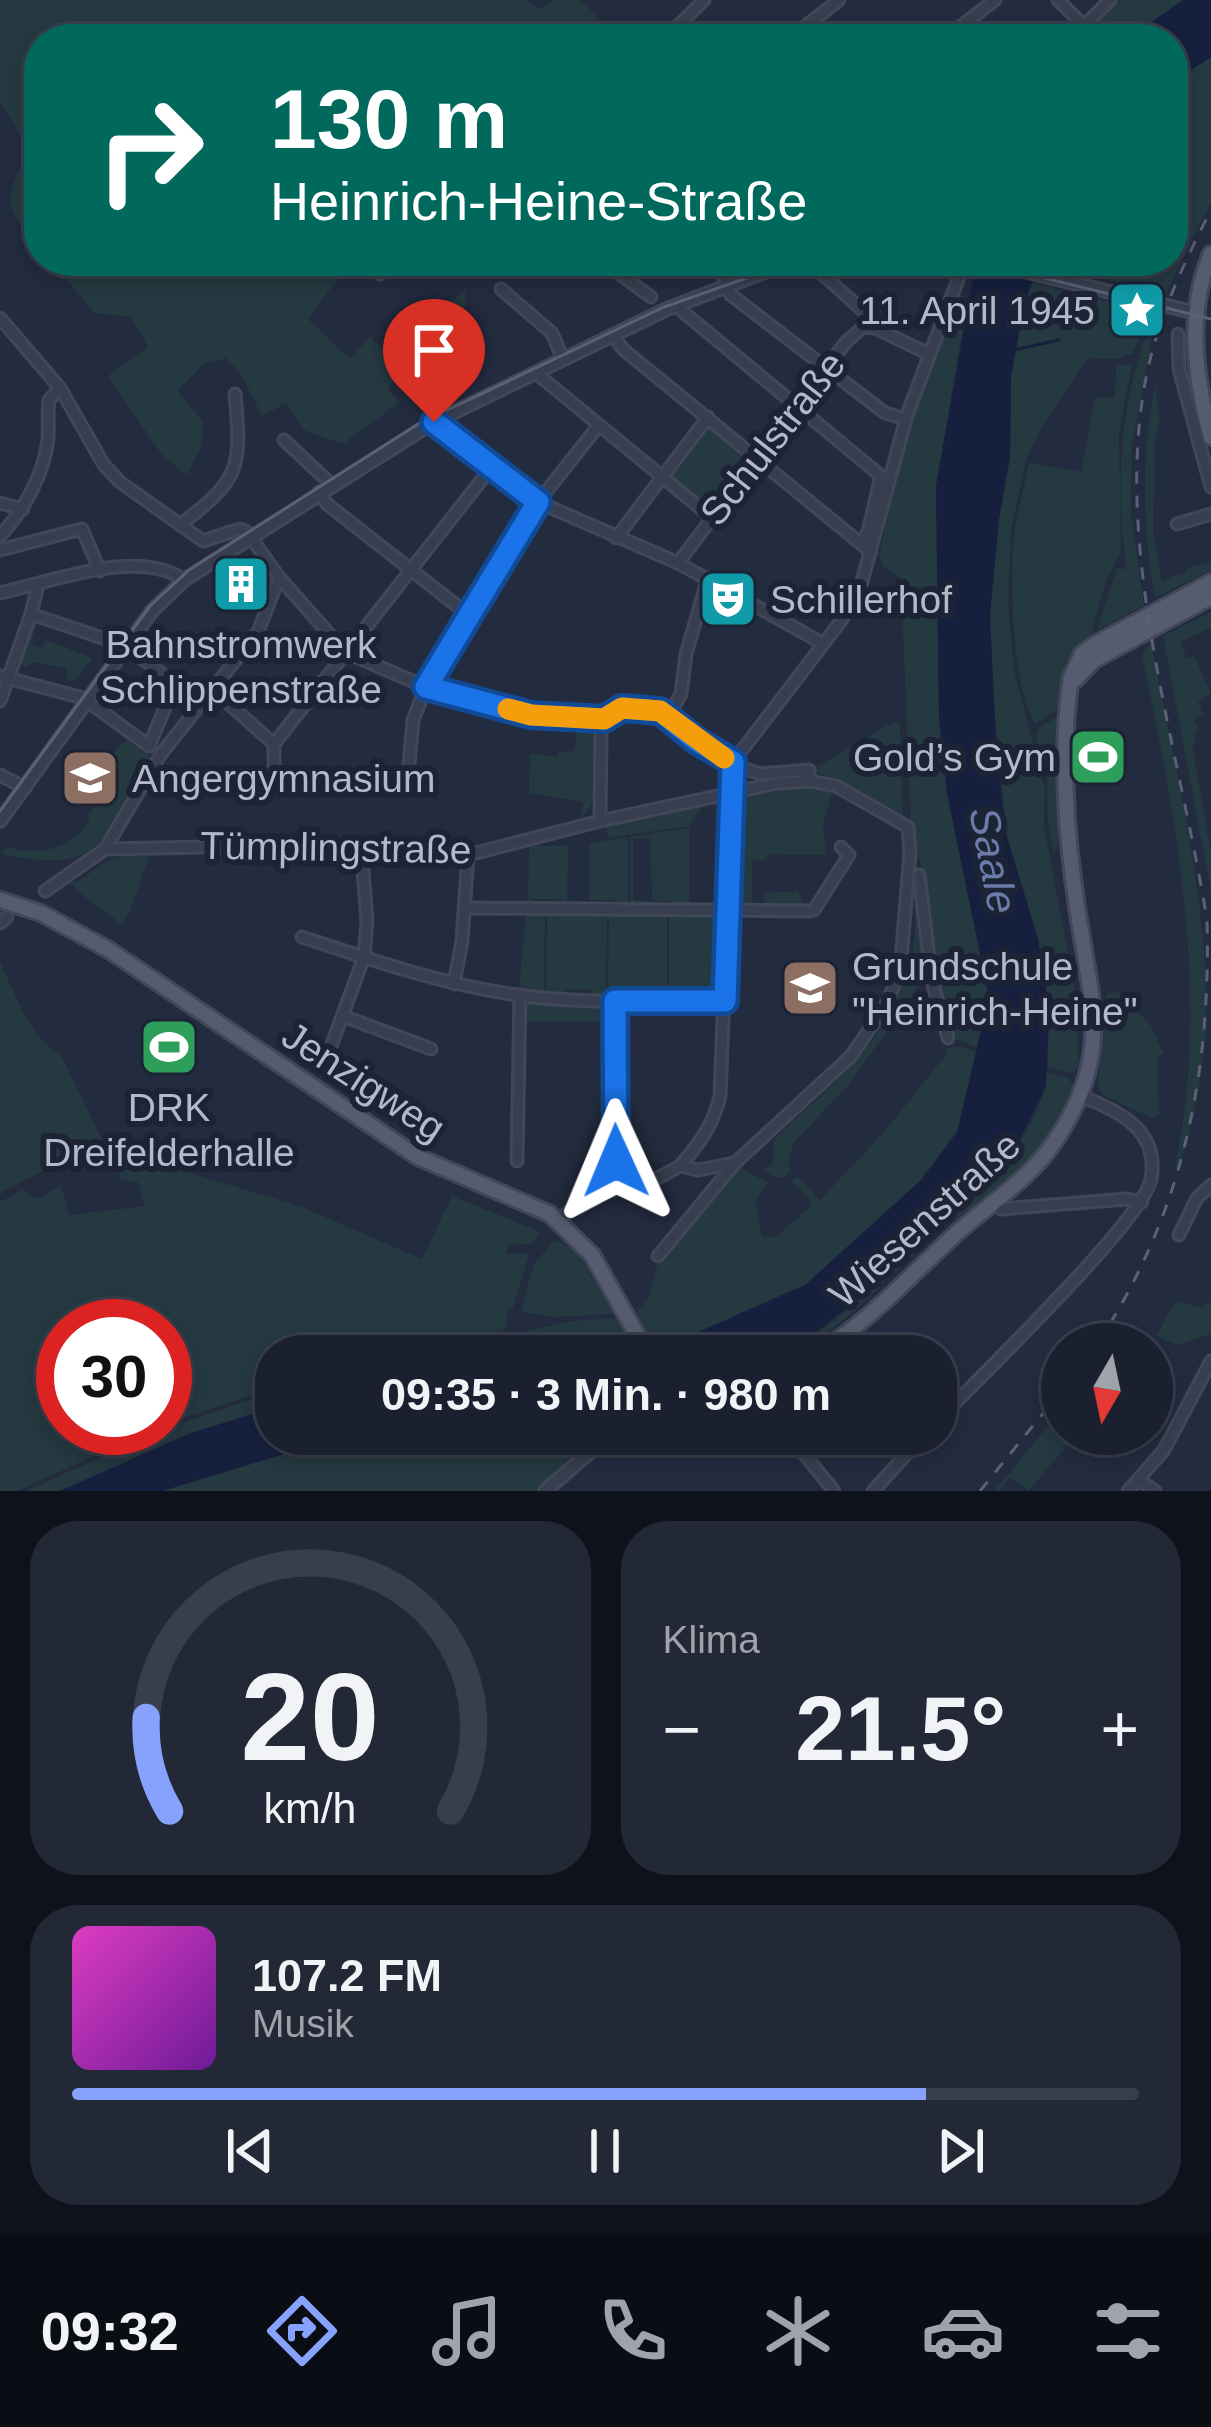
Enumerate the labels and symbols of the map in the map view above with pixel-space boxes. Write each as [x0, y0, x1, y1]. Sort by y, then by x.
place icon: 11. April 1945 [1106, 279, 1168, 341]
place label: 11. April 1945 [859, 289, 1095, 332]
pin [383, 299, 485, 422]
street label: Schulstraße [691, 343, 853, 534]
building icon: Bahnstromwerk Schlippenstraße [210, 553, 272, 615]
theatre icon: Schillerhof [697, 568, 759, 630]
place label: Schillerhof [770, 578, 952, 621]
place label: Bahnstromwerk Schlippenstraße [100, 623, 382, 711]
sports icon: Gold’s Gym [1067, 726, 1129, 788]
place label: Gold’s Gym [853, 736, 1056, 779]
school or university icon: Angergymnasium [59, 747, 121, 809]
place label: Angergymnasium [132, 757, 435, 800]
water label: Saale [960, 803, 1027, 917]
street label: Tümplingstraße [200, 824, 472, 871]
place label: Grundschule "Heinrich-Heine" [852, 945, 1138, 1033]
school or university icon: Grundschule "Heinrich-Heine" [779, 957, 841, 1019]
street label: Jenzigweg [275, 1013, 453, 1150]
sports icon: DRK Dreifelderhalle [138, 1016, 200, 1078]
place label: DRK Dreifelderhalle [43, 1086, 295, 1174]
position arrow [553, 1098, 679, 1224]
street label: Wiesenstraße [821, 1123, 1028, 1316]
speed limit sign: 30 [36, 1299, 192, 1455]
north arrow [1041, 1323, 1173, 1455]

